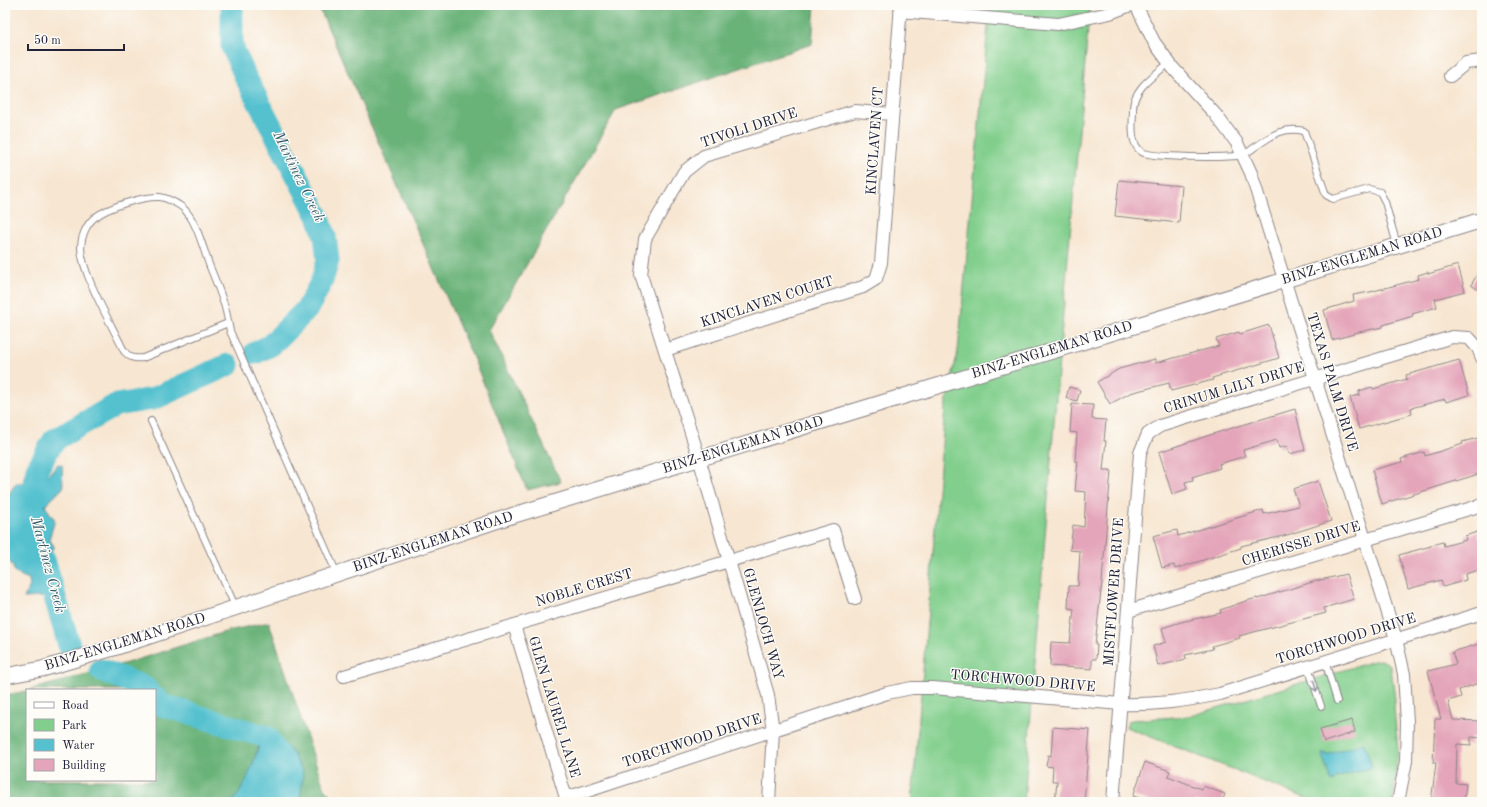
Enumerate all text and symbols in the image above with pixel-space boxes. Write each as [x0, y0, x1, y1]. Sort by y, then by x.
scale bar [28, 26, 124, 52]
text: 50 m [34, 34, 61, 47]
street label: KINCLAVEN CT [864, 86, 886, 196]
street label: TIVOLI DRIVE [699, 106, 799, 150]
water label: Martinez Creek [269, 128, 327, 225]
street label: BINZ-ENGLEMAN ROAD [1280, 225, 1444, 287]
street label: KINCLAVEN COURT [699, 274, 835, 330]
street label: TEXAS PALM DRIVE [1304, 311, 1360, 453]
street label: BINZ-ENGLEMAN ROAD [970, 319, 1134, 381]
street label: CRINUM LILY DRIVE [1162, 360, 1306, 416]
street label: BINZ-ENGLEMAN ROAD [661, 414, 825, 476]
street label: BINZ-ENGLEMAN ROAD [351, 509, 515, 575]
water label: Martinez Creek [27, 514, 67, 615]
street label: MISTFLOWER DRIVE [1102, 517, 1126, 667]
street label: CHERISSE DRIVE [1240, 519, 1362, 569]
street label: NOBLE CREST [534, 567, 634, 609]
street label: GLENLOCH WAY [740, 567, 786, 681]
street label: BINZ-ENGLEMAN ROAD [43, 611, 207, 673]
street label: TORCHWOOD DRIVE [1274, 611, 1418, 667]
street label: GLEN LAUREL LANE [526, 635, 582, 779]
street label: TORCHWOOD DRIVE [950, 668, 1096, 694]
one-way arrow [1312, 680, 1319, 693]
legend [26, 689, 156, 781]
text: Road [62, 700, 89, 712]
street label: TORCHWOOD DRIVE [621, 712, 763, 770]
text: Park [62, 720, 87, 732]
text: Water [62, 740, 95, 752]
text: Building [62, 760, 106, 772]

